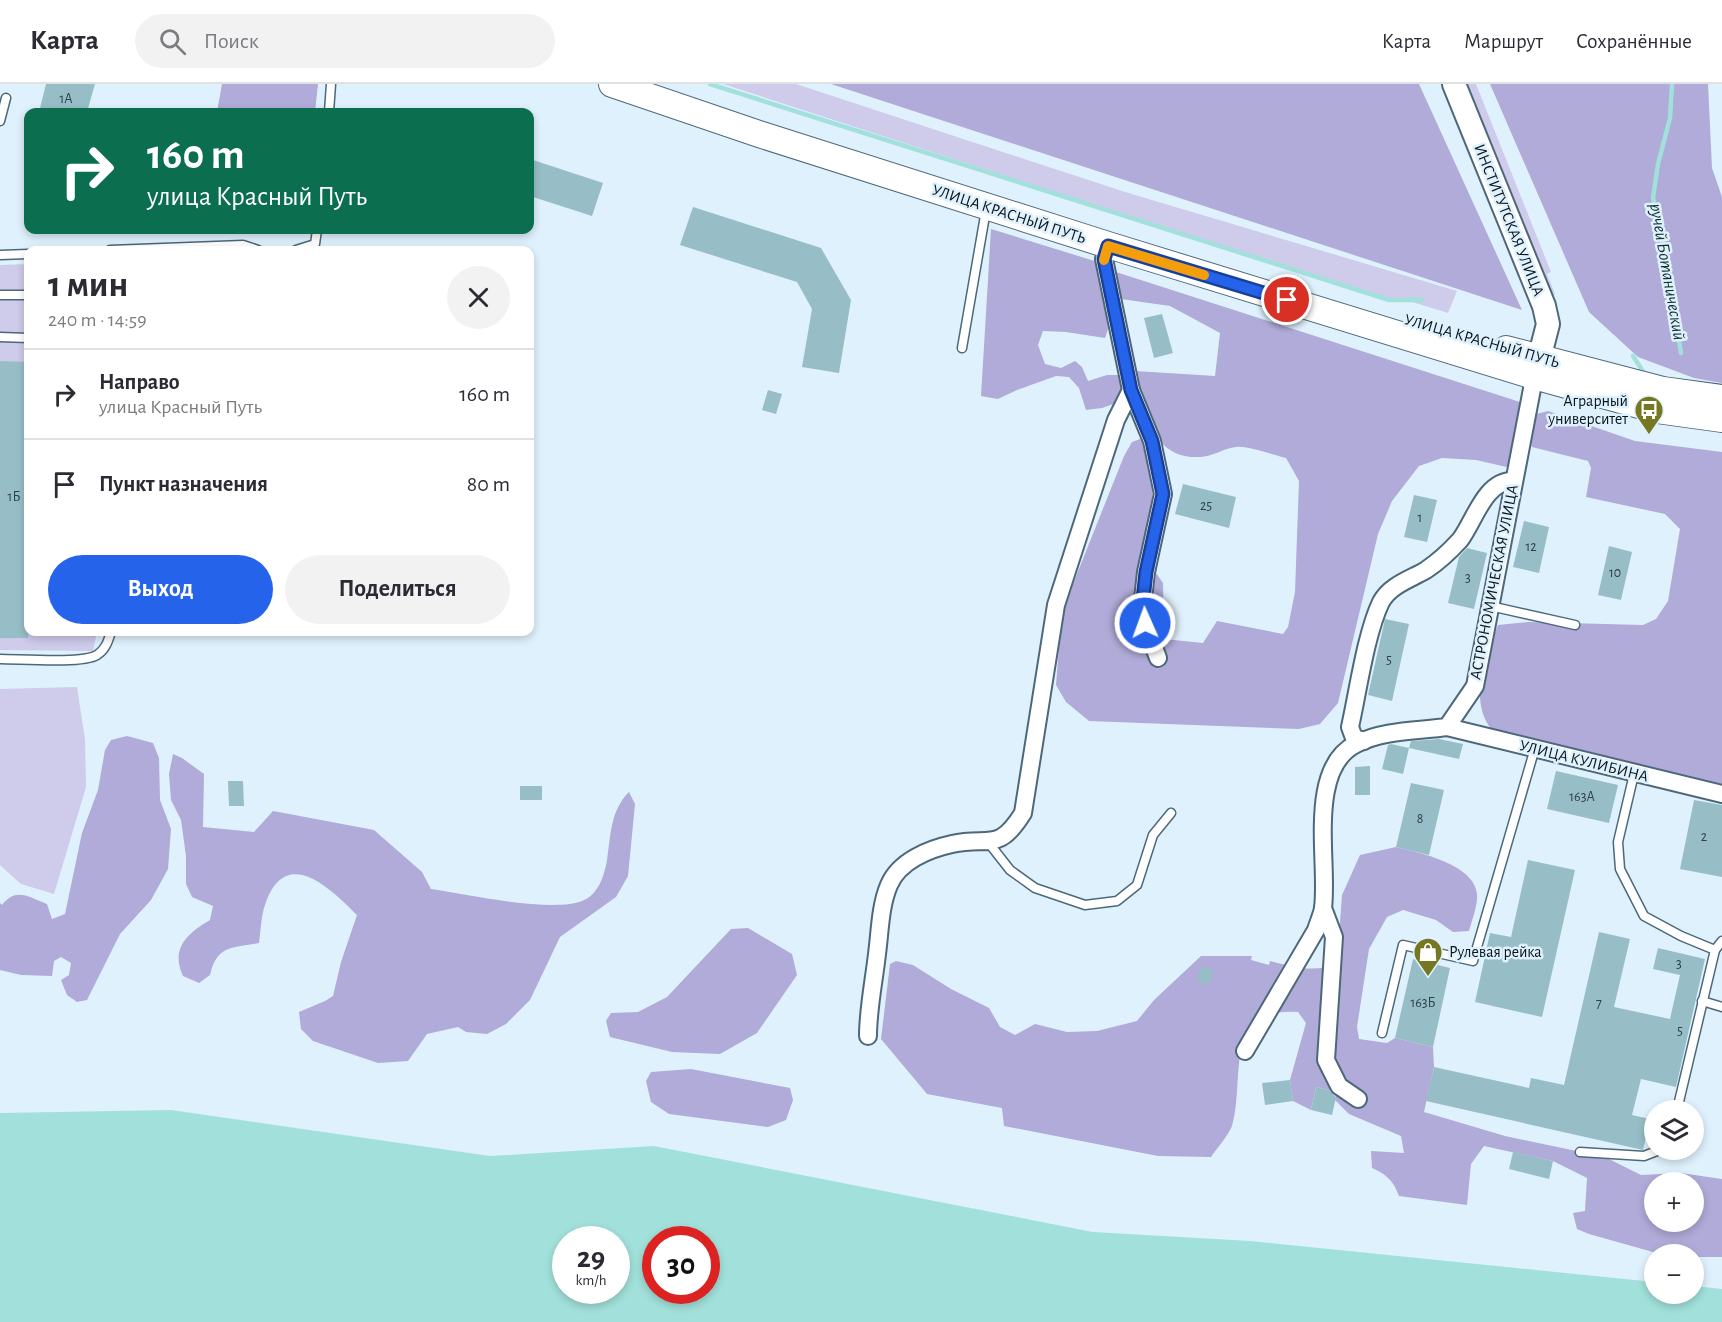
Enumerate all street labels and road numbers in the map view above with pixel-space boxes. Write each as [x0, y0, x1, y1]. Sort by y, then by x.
street label: ИНСТИТУТСКАЯ УЛИЦА [1471, 142, 1547, 299]
street label: УЛИЦА КРАСНЫЙ ПУТЬ [930, 181, 1089, 247]
street label: УЛИЦА КРАСНЫЙ ПУТЬ [1402, 310, 1562, 371]
street label: АСТРОНОМИЧЕСКАЯ УЛИЦА [1467, 483, 1521, 681]
street label: УЛИЦА КУЛИБИНА [1518, 737, 1651, 785]

